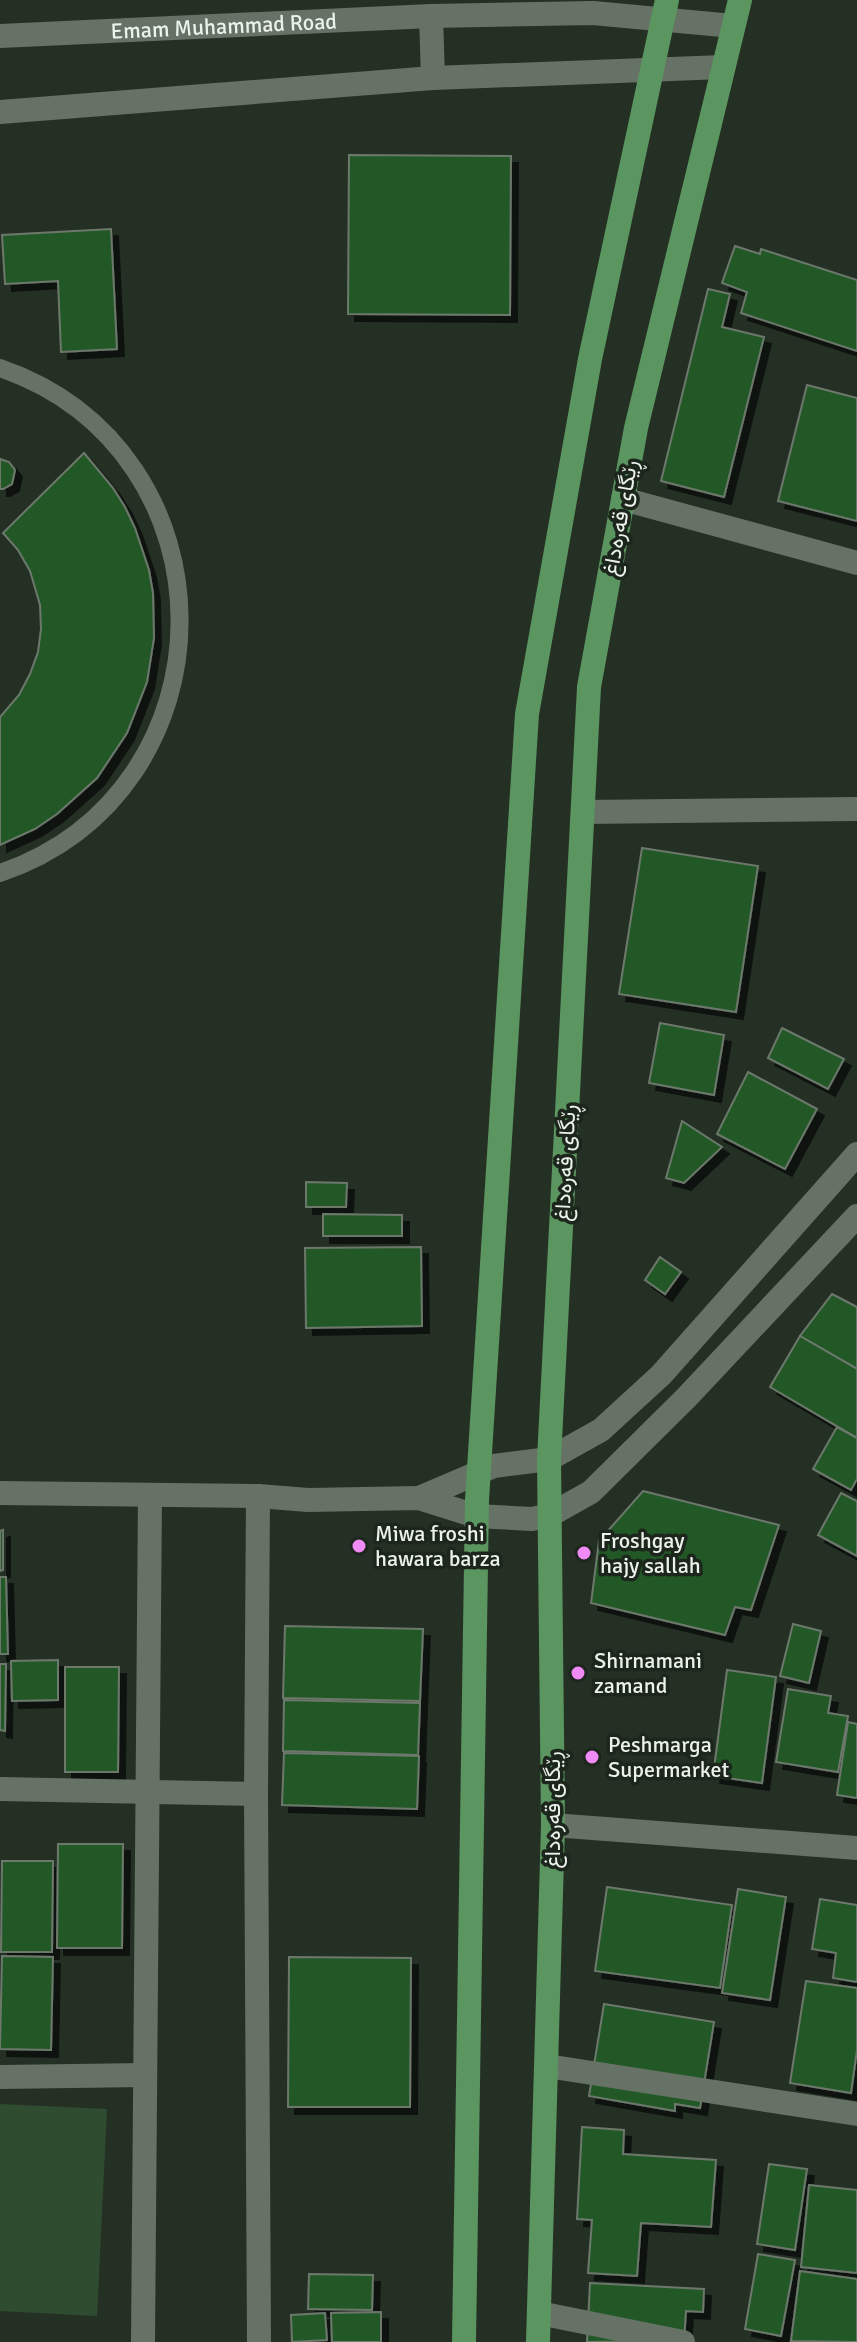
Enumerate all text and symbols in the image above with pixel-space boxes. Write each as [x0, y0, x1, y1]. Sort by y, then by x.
street label: Emam Muhammad Road [110, 7, 337, 44]
street label: ڕێگای قەرەداغ [597, 458, 647, 579]
street label: ڕێگای قەرەداغ [548, 1104, 586, 1223]
place label: Miwa froshi hawara barza [375, 1520, 501, 1572]
place label: Froshgay hajy sallah [600, 1527, 701, 1579]
marker: Miwa froshi hawara barza [350, 1537, 368, 1555]
marker: Froshgay hajy sallah [575, 1544, 593, 1562]
place label: Shirnamani zamand [594, 1647, 702, 1699]
marker: Shirnamani zamand [569, 1664, 587, 1682]
place label: Peshmarga Supermarket [608, 1731, 729, 1783]
marker: Peshmarga Supermarket [583, 1748, 601, 1766]
street label: ڕێگای قەرەداغ [539, 1751, 570, 1869]

